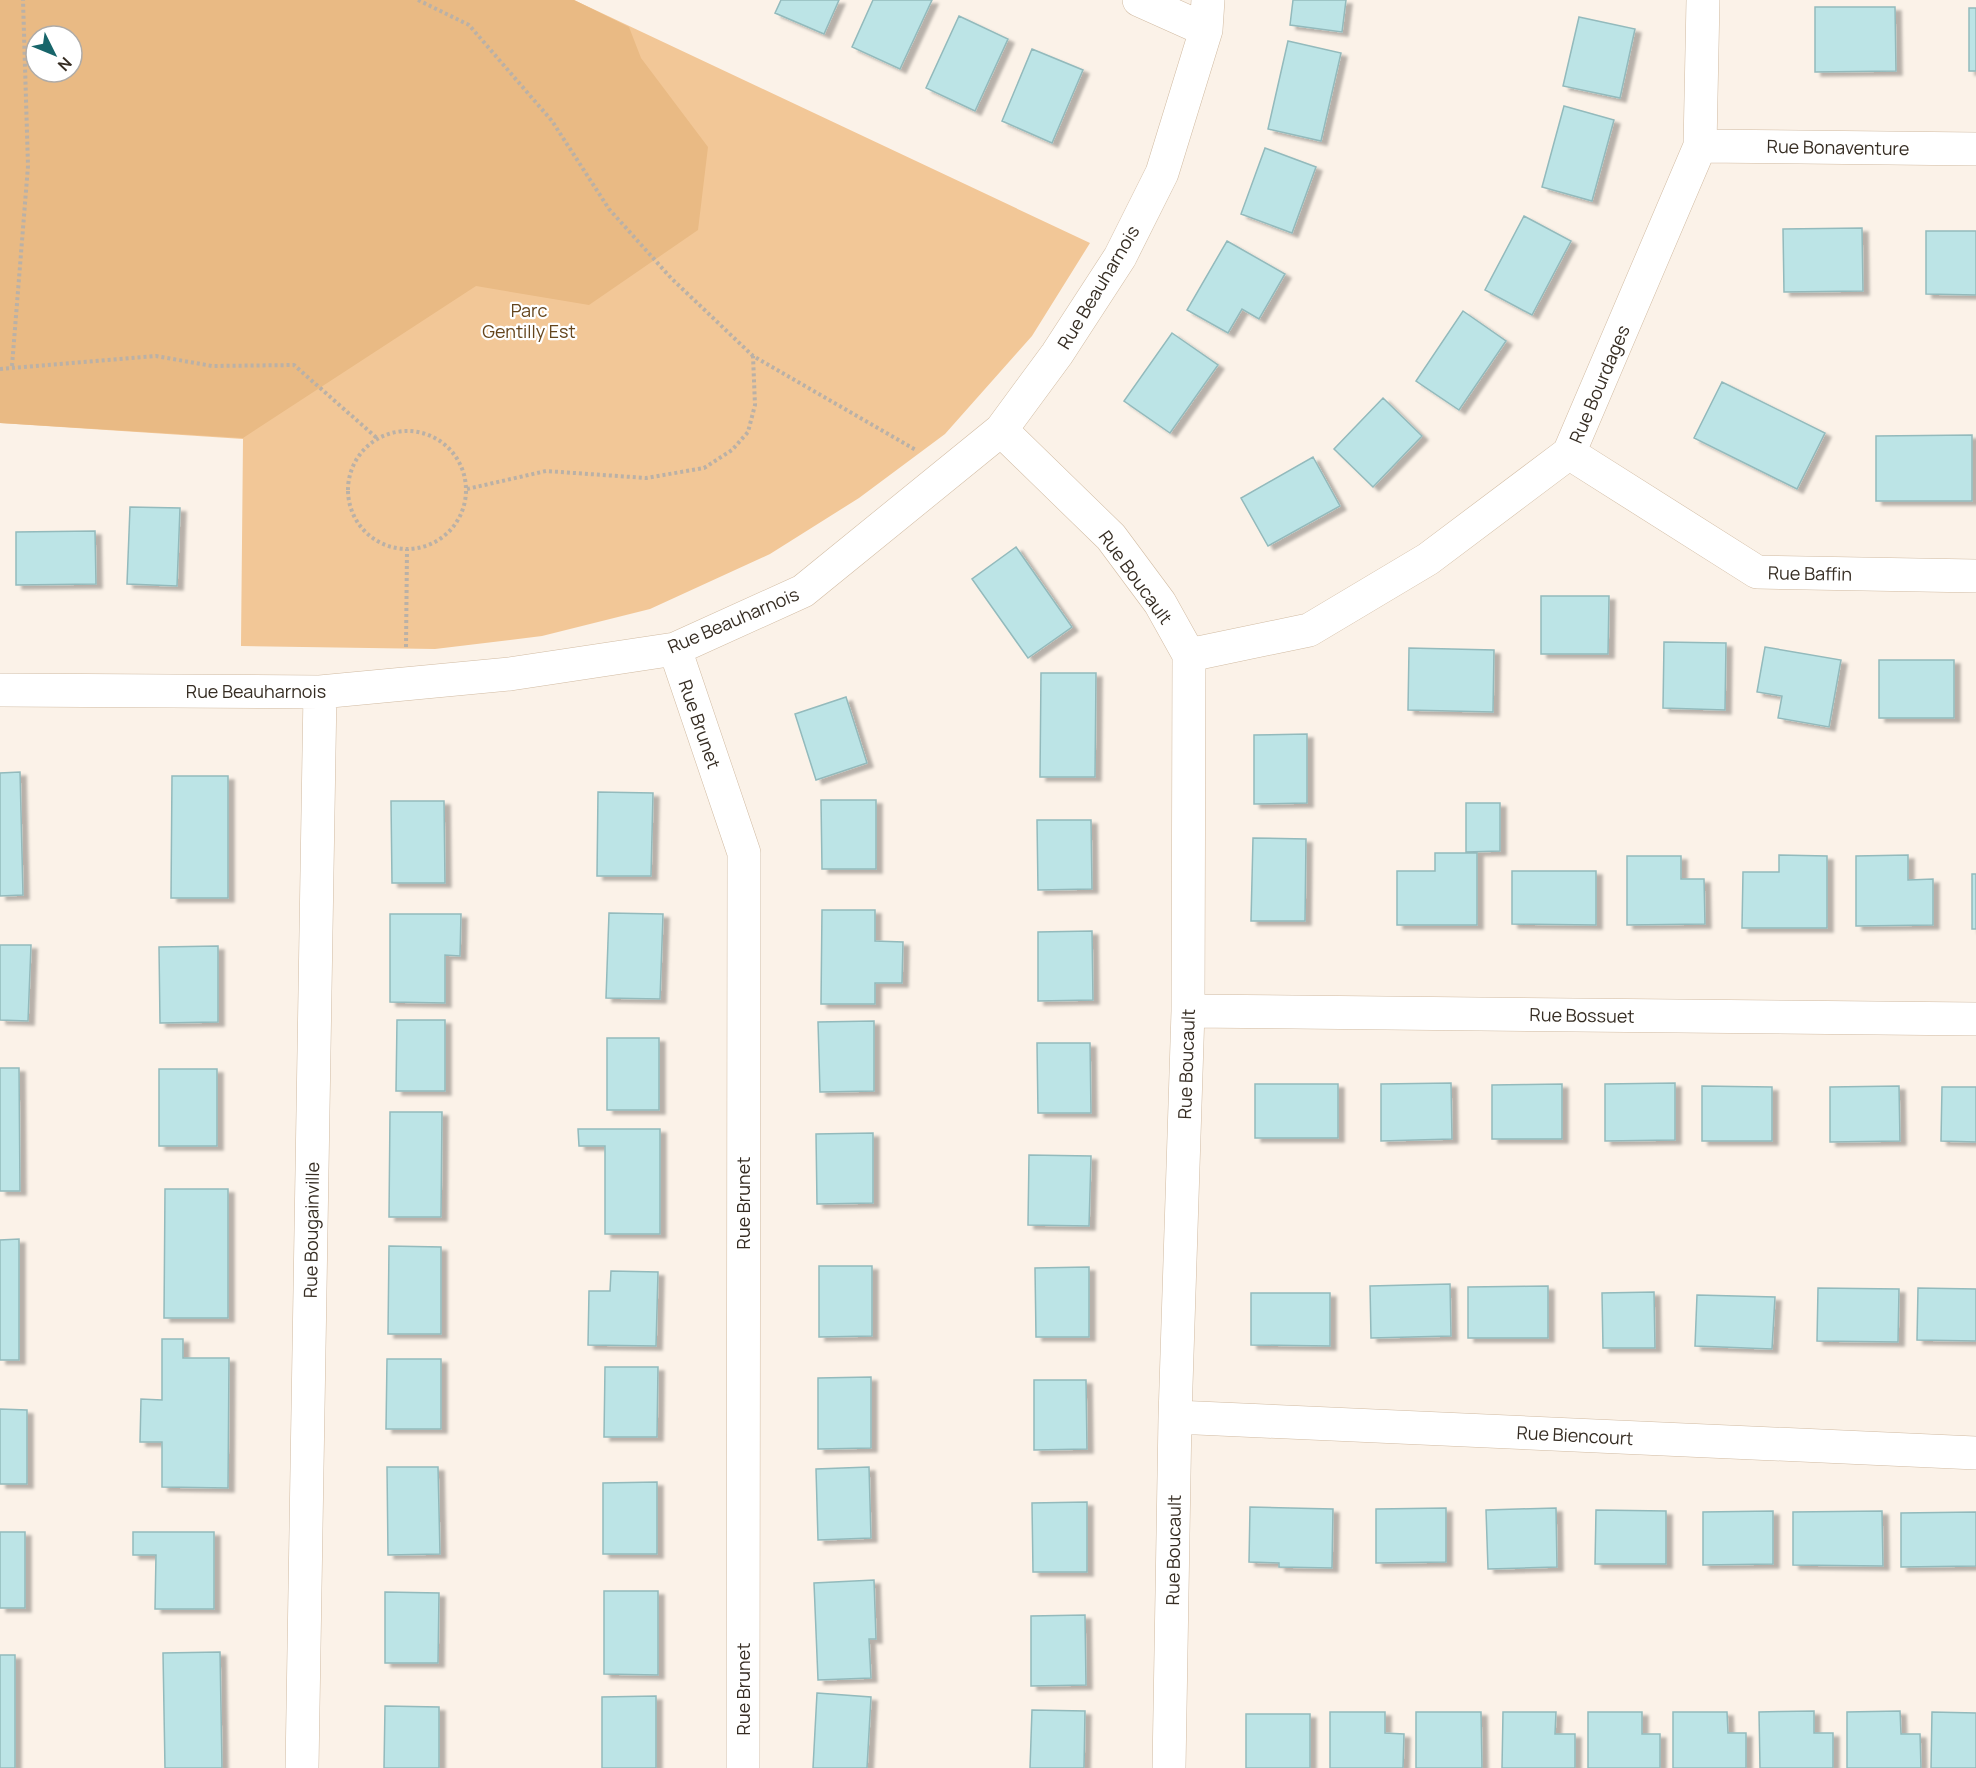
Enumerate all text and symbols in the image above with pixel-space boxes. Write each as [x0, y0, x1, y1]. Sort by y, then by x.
north arrow [24, 24, 84, 84]
text: N [53, 53, 77, 76]
street label: Rue Bonaventure [1766, 134, 1910, 160]
street label: Rue Beauharnois [1052, 221, 1144, 353]
park label: Parc Gentilly Est [482, 298, 576, 343]
street label: Rue Bourdages [1563, 321, 1635, 447]
street label: Rue Boucault [1094, 525, 1178, 629]
street label: Rue Baffin [1768, 560, 1852, 586]
street label: Rue Beauharnois [664, 582, 802, 658]
street label: Rue Brunet [674, 676, 726, 772]
street label: Rue Beauharnois [186, 679, 326, 703]
street label: Rue Bossuet [1529, 1002, 1635, 1028]
street label: Rue Boucault [1172, 1008, 1200, 1120]
street label: Rue Brunet [731, 1157, 755, 1249]
street label: Rue Bougainville [298, 1162, 324, 1298]
street label: Rue Biencourt [1516, 1420, 1634, 1450]
street label: Rue Boucault [1160, 1495, 1186, 1605]
street label: Rue Brunet [731, 1643, 755, 1735]

